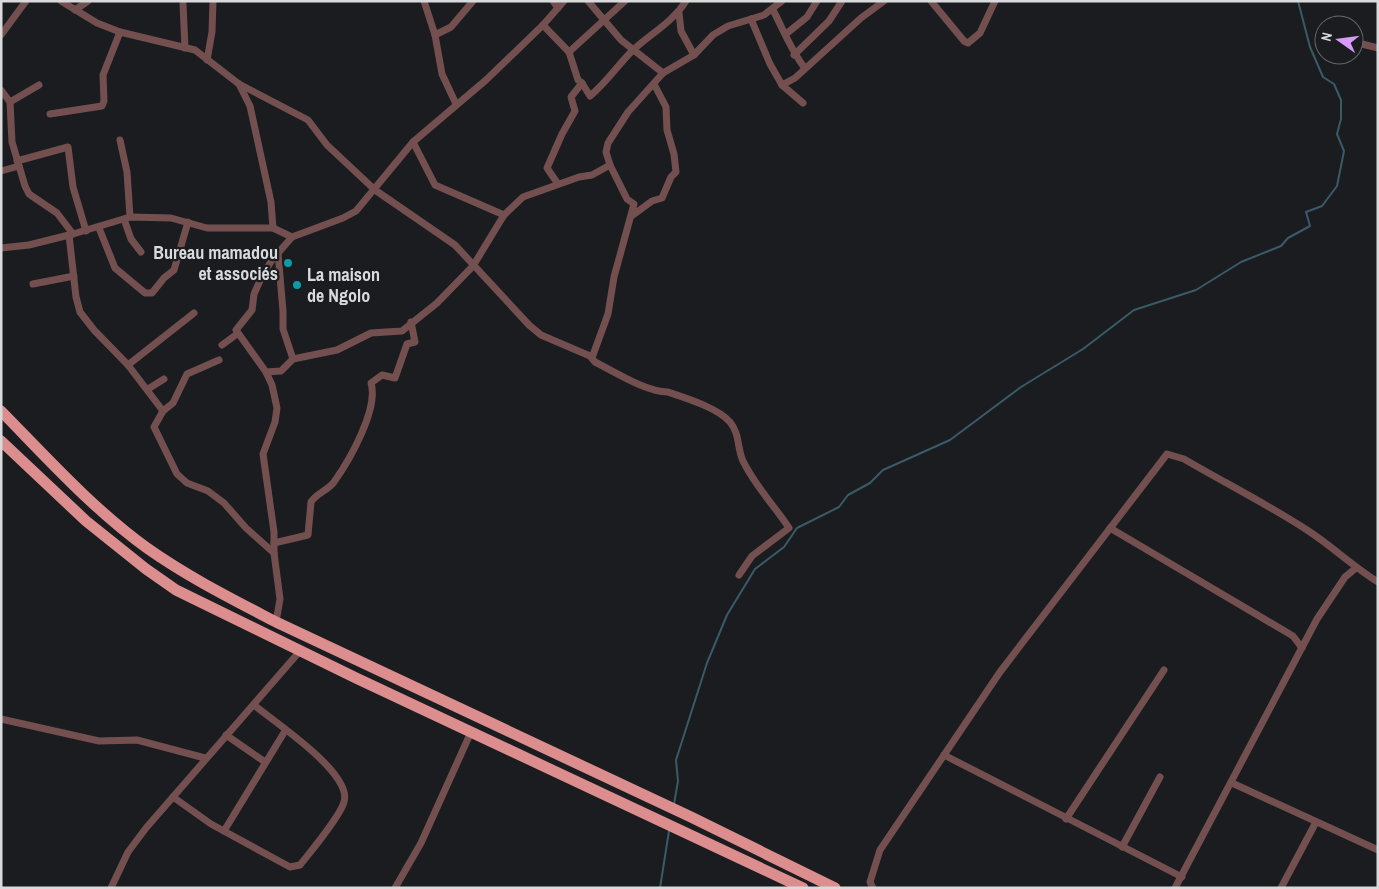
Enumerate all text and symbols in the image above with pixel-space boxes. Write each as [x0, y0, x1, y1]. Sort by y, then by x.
north arrow [1314, 15, 1364, 65]
text: N [1317, 31, 1336, 43]
place label: Bureau mamadou et associés [153, 240, 278, 286]
marker: Bureau mamadou et associés [282, 257, 294, 269]
place label: La maison de Ngolo [307, 262, 380, 308]
marker: La maison de Ngolo [291, 279, 303, 291]

